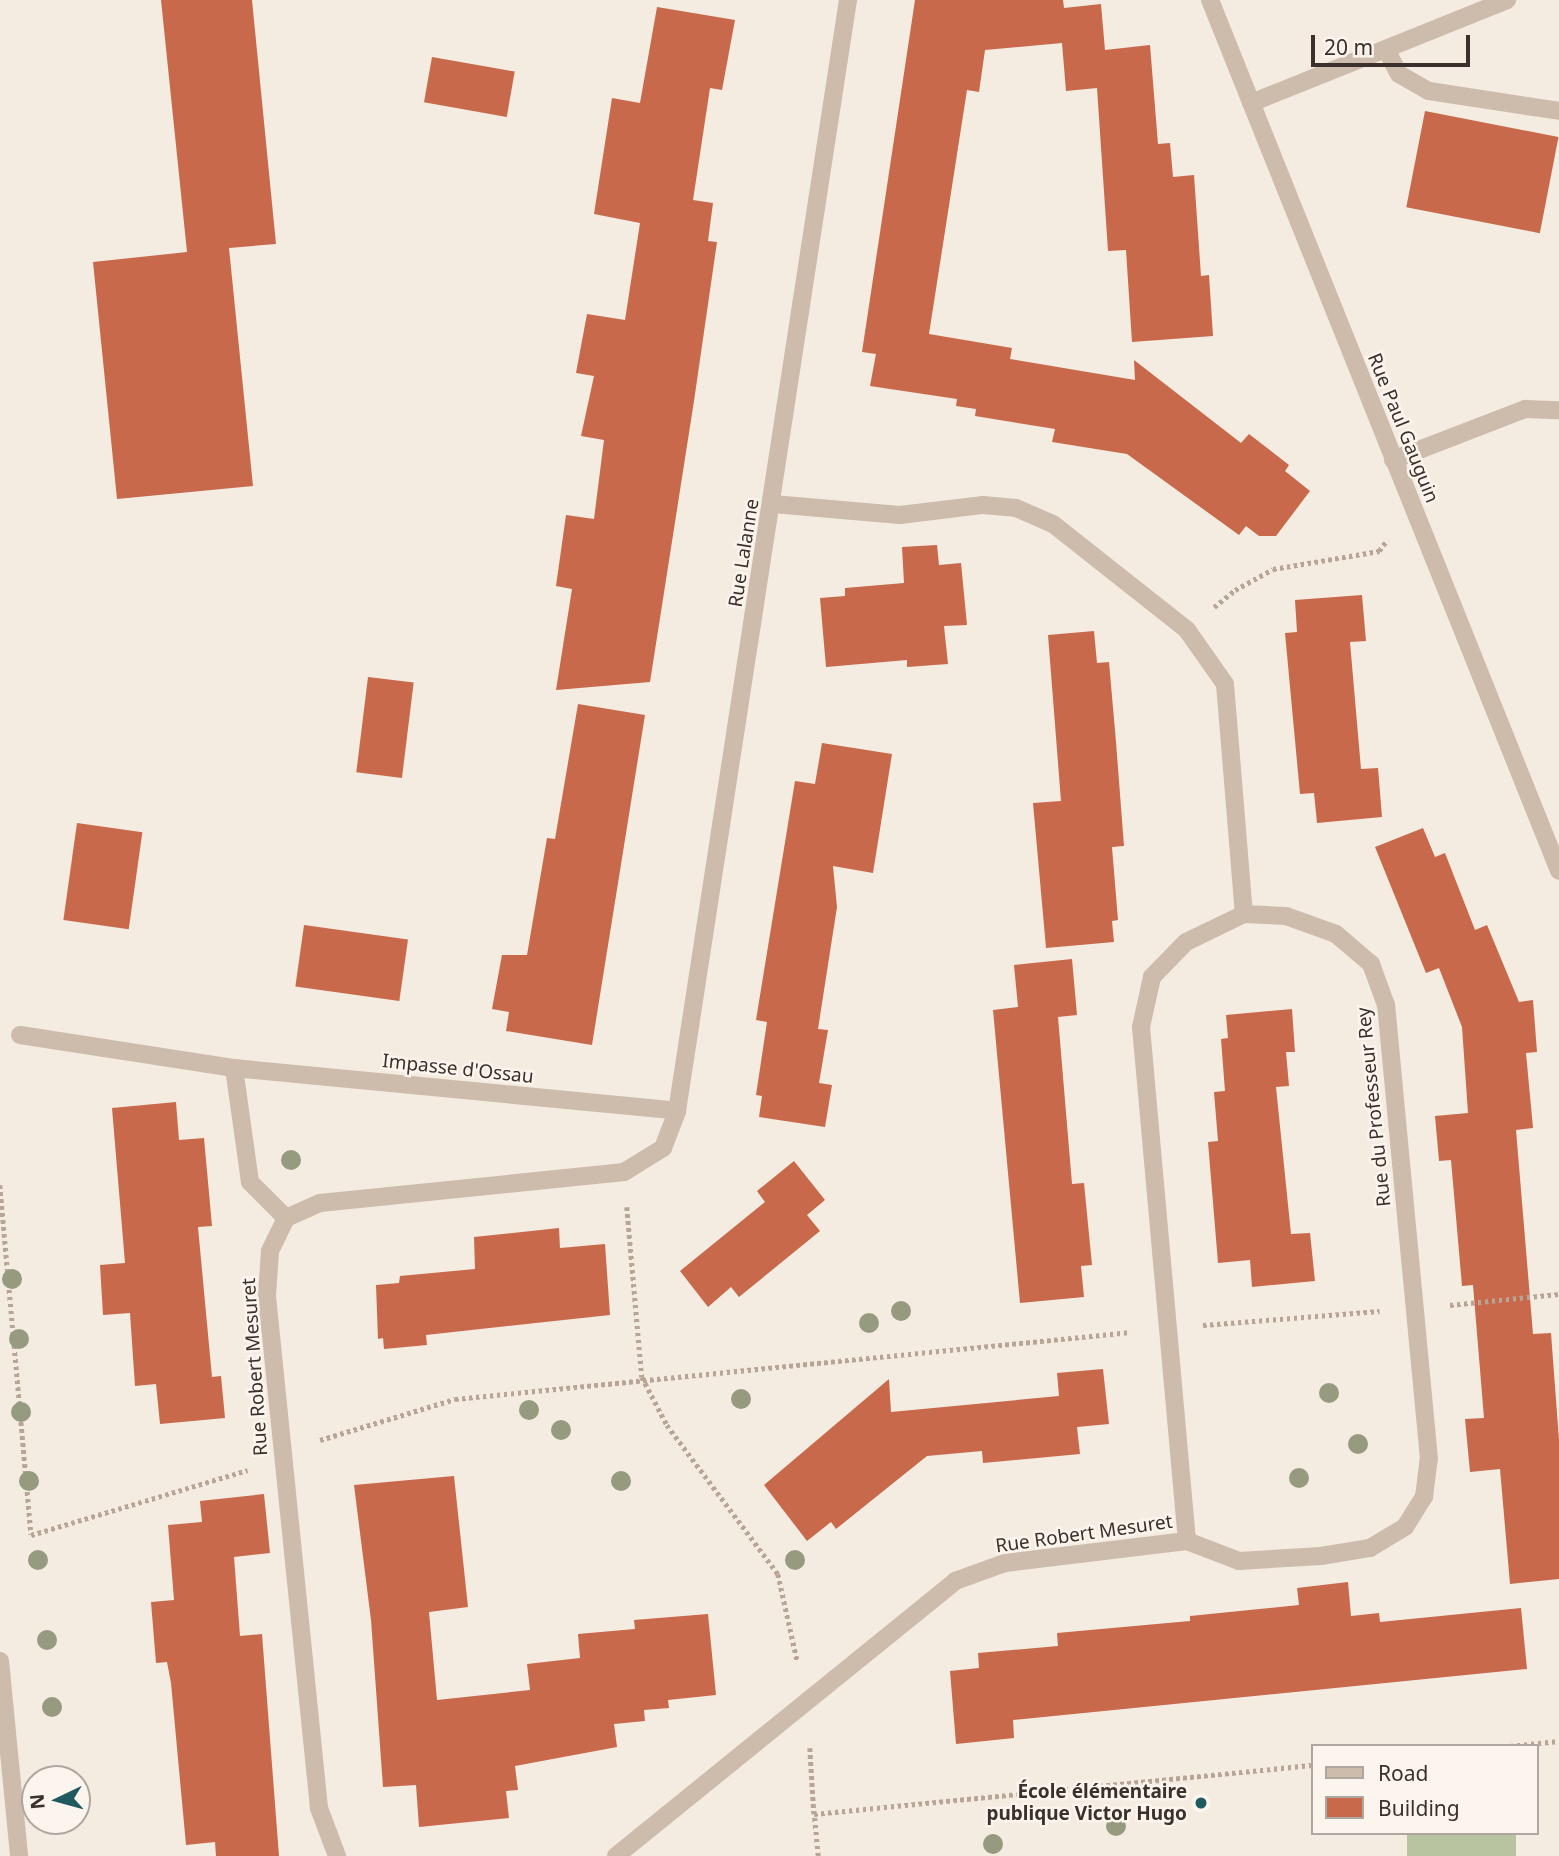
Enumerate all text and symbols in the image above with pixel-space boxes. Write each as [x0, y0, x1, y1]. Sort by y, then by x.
scale bar [1314, 21, 1473, 65]
text: 20 m [1324, 33, 1373, 61]
street label: Rue Paul Gauguin [1363, 350, 1443, 506]
street label: Rue Lalanne [724, 497, 764, 609]
street label: Rue du Professeur Rey [1352, 1006, 1396, 1208]
street label: Impasse d'Ossau [381, 1050, 535, 1088]
street label: Rue Robert Mesuret [237, 1277, 273, 1457]
street label: Rue Robert Mesuret [994, 1510, 1174, 1558]
legend [1310, 1744, 1538, 1835]
text: Road [1378, 1759, 1428, 1787]
north arrow [21, 1765, 91, 1835]
place label: École élémentaire publique Victor Hugo [986, 1781, 1187, 1825]
text: N [23, 1793, 51, 1810]
text: Building [1378, 1794, 1460, 1822]
marker: École élémentaire publique Victor Hugo [1193, 1795, 1209, 1811]

